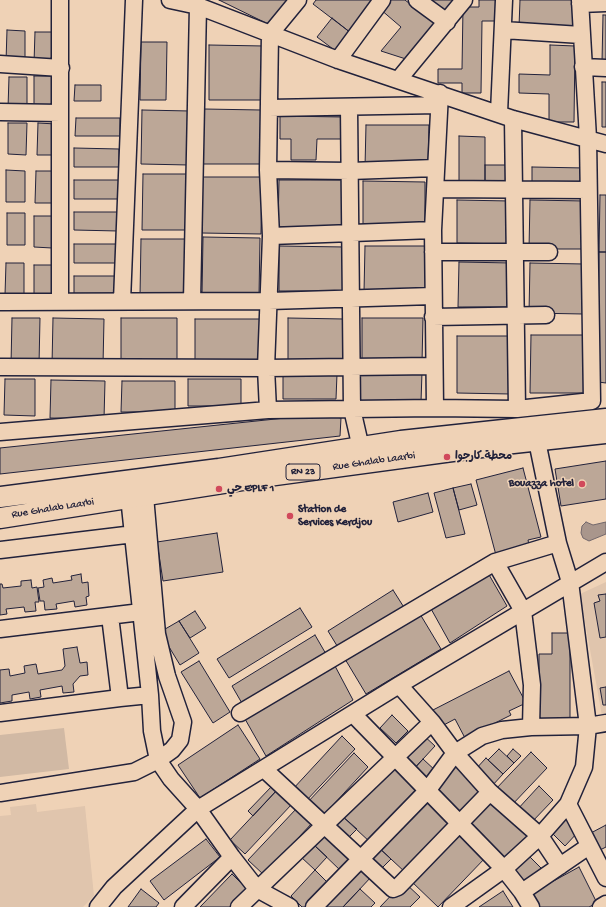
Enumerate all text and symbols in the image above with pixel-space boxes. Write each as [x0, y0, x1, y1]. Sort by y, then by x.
street label: Rue Ghalab Laarbi [332, 450, 416, 474]
place label: محطة كارجوا [455, 450, 512, 464]
marker: محطة كارجوا [442, 452, 452, 462]
road number: RN 23 [286, 464, 320, 480]
place label: Bouazza hotel [509, 477, 574, 491]
marker: Bouazza hotel [577, 479, 587, 489]
place label: حي EPLF 1 [227, 482, 274, 496]
marker: حي EPLF 1 [214, 484, 224, 494]
street label: Rue Ghalab Laarbi [11, 496, 95, 522]
place label: Station de Services Kerdjou [298, 503, 372, 529]
marker: Station de Services Kerdjou [285, 511, 295, 521]

